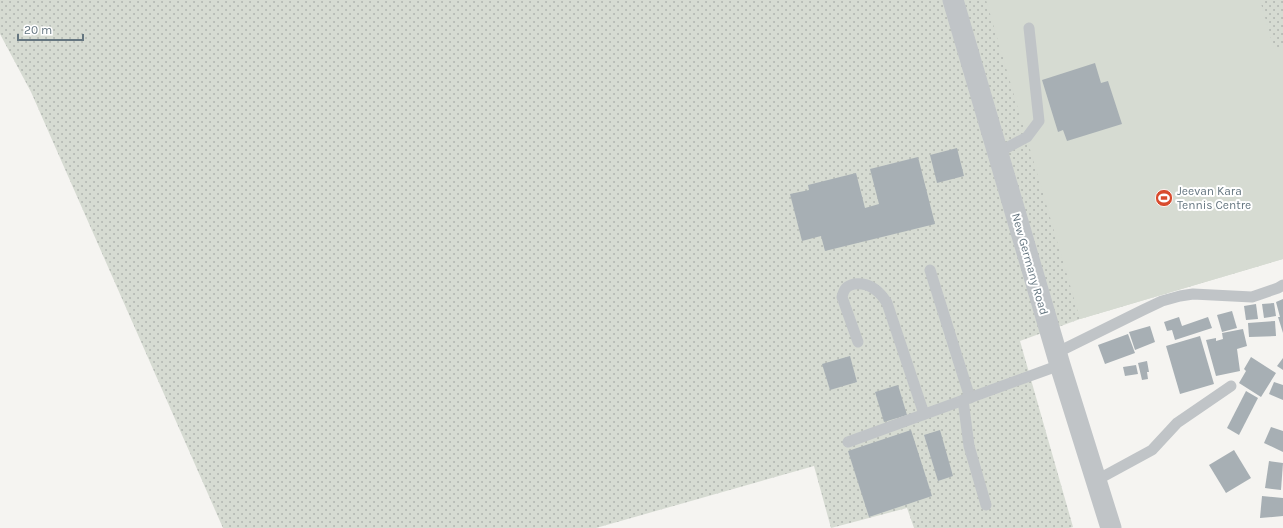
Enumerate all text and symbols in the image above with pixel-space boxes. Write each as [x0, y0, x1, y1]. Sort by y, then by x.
scale bar [18, 16, 83, 42]
text: 20 m [24, 23, 52, 37]
place label: Jeevan Kara Tennis Centre [1177, 184, 1251, 212]
sports icon: Jeevan Kara Tennis Centre [1154, 188, 1174, 208]
street label: New Germany Road [1009, 211, 1051, 317]

